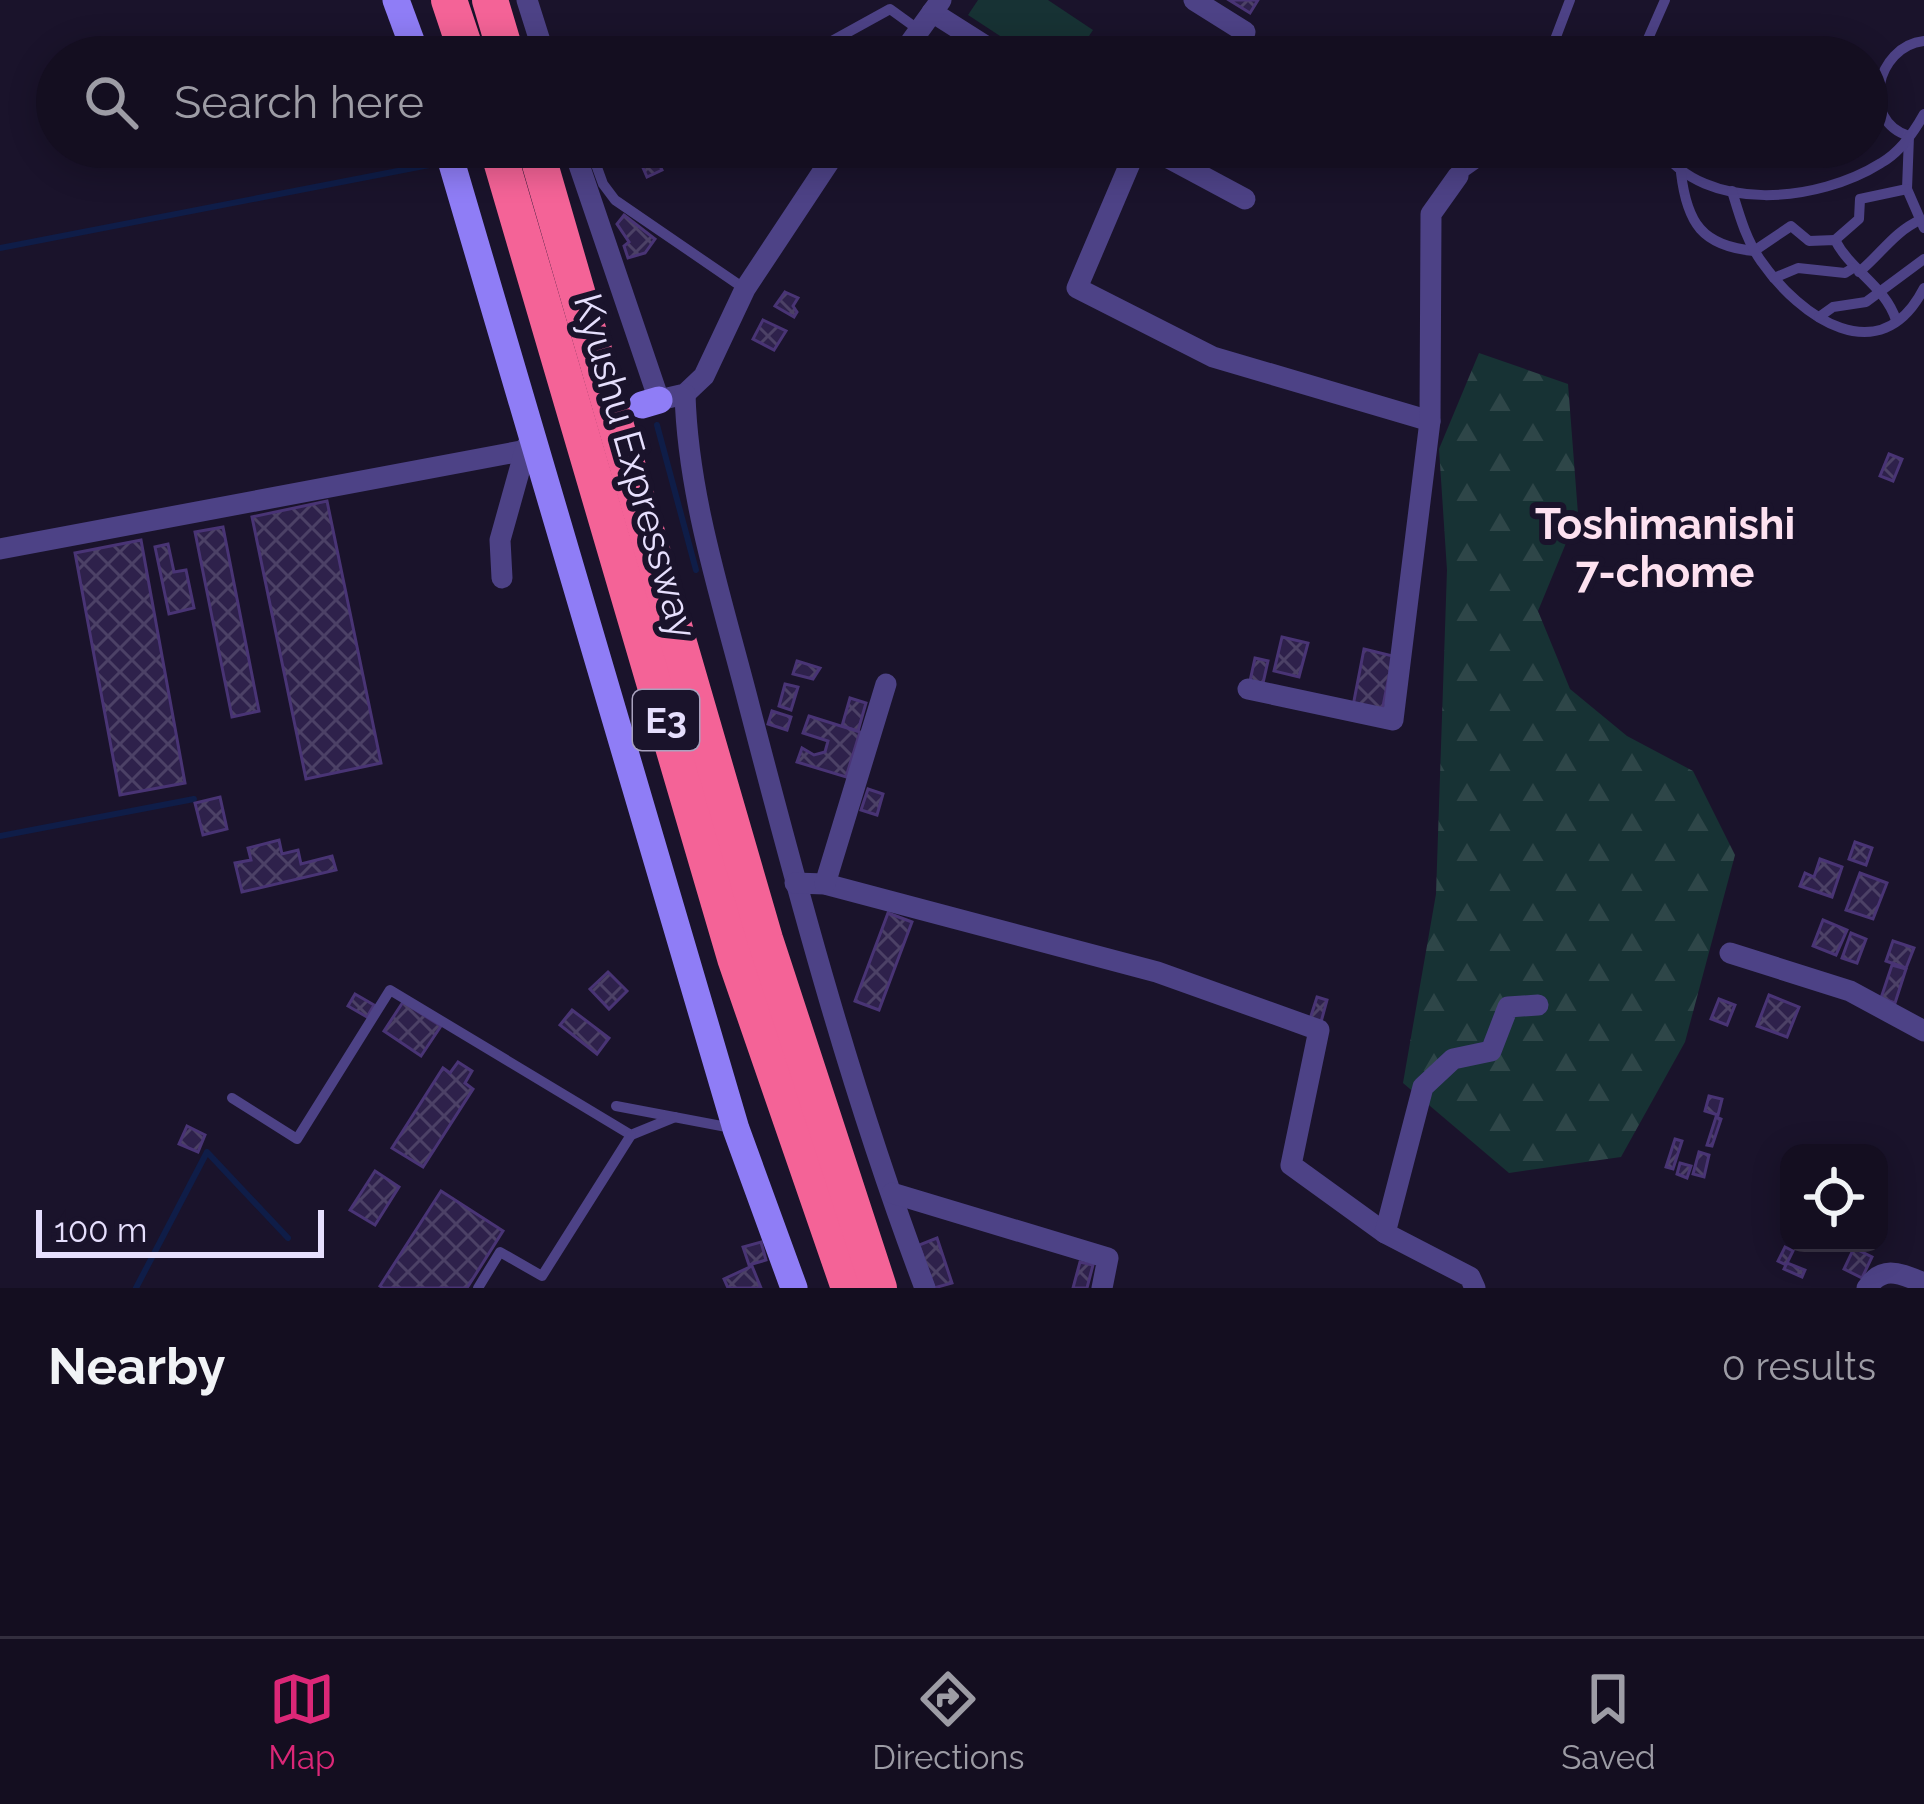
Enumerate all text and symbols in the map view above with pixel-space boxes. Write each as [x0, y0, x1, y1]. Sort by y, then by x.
search box [36, 36, 1888, 168]
icon: search [78, 69, 144, 135]
text: Search here [174, 76, 424, 129]
street label: Kyushu Expressway [565, 288, 707, 644]
district label: Toshimanishi 7-chome [1535, 500, 1795, 597]
road number: E3 [633, 690, 699, 750]
map controls [1780, 1144, 1888, 1252]
button: locate [1780, 1144, 1888, 1252]
scale bar [36, 1204, 324, 1257]
text: 100 m [54, 1211, 147, 1250]
text: Nearby [48, 1336, 225, 1396]
text: 0 results [1722, 1343, 1876, 1389]
tab: Map [268, 1666, 335, 1777]
tab: Directions [872, 1666, 1025, 1777]
tab: Saved [1561, 1666, 1656, 1777]

